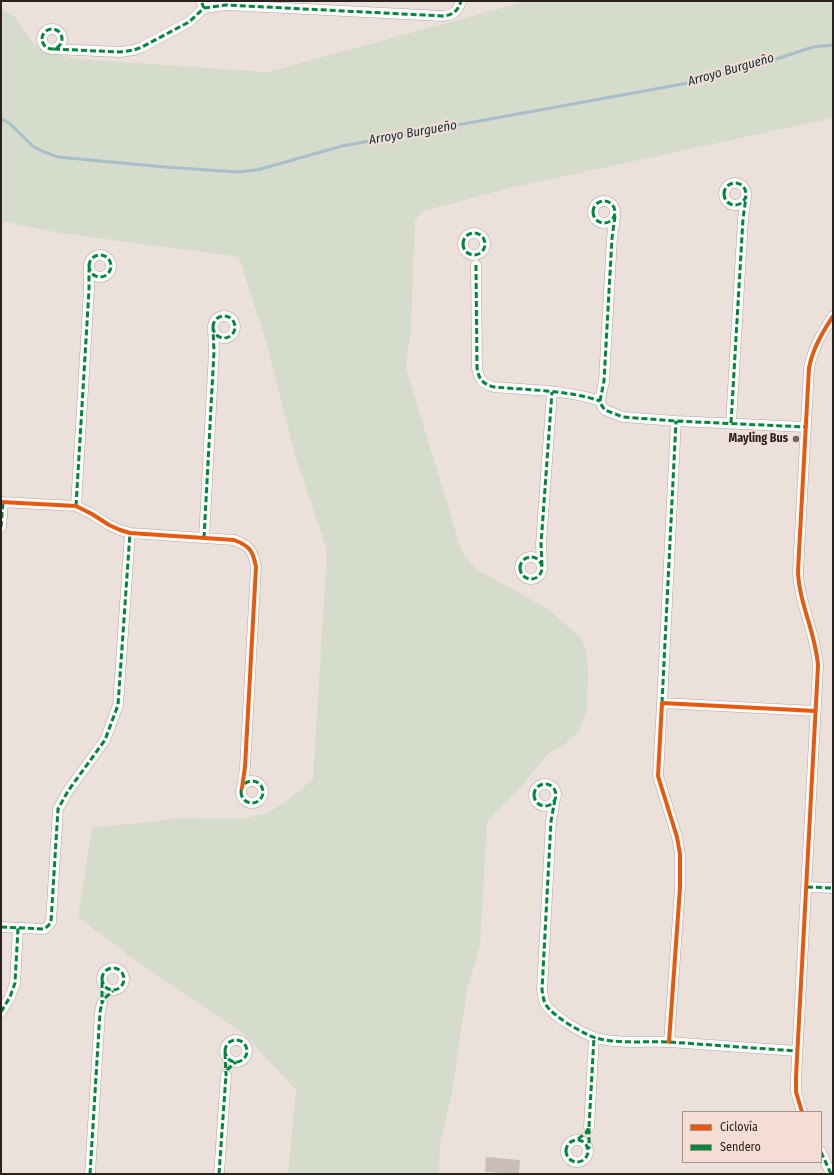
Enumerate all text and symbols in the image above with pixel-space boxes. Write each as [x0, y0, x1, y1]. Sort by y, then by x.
water label: Arroyo Burgueño [686, 50, 776, 90]
water label: Arroyo Burgueño [368, 118, 458, 148]
place label: Mayling Bus [729, 432, 788, 446]
marker: Mayling Bus [791, 434, 801, 444]
legend [682, 1111, 822, 1163]
text: Ciclovía [720, 1120, 758, 1134]
text: Sendero [720, 1140, 761, 1154]

